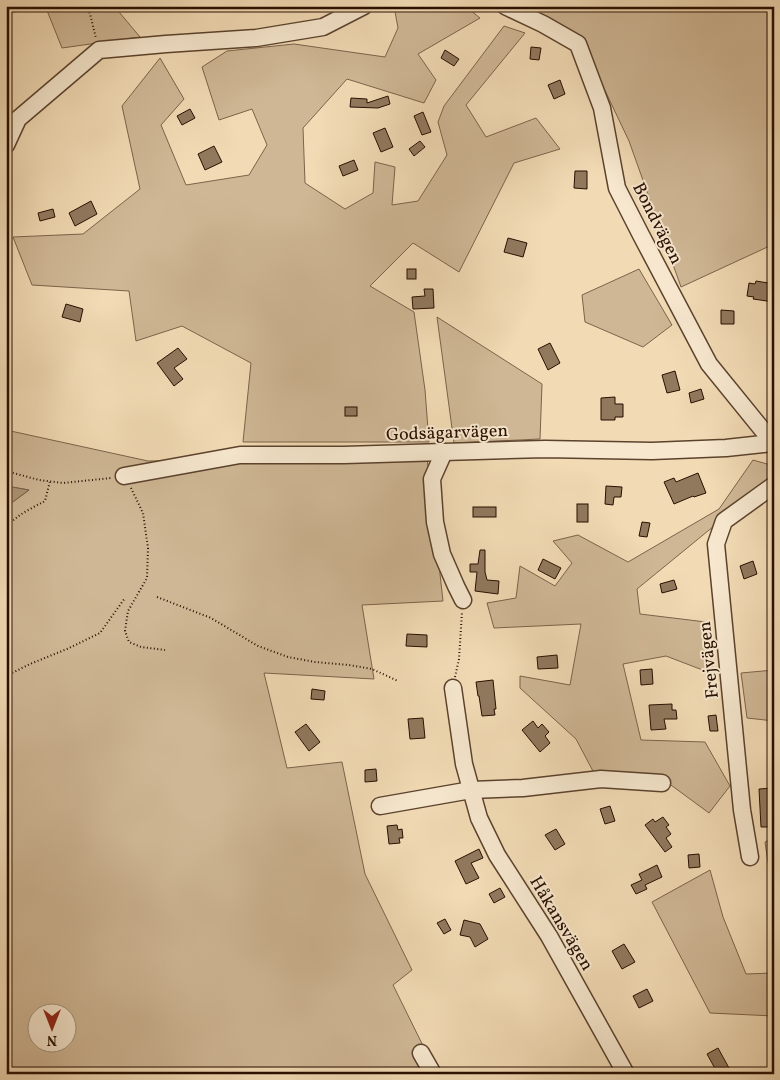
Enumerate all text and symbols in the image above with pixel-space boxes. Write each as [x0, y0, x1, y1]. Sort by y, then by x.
street label: Bondvägen [625, 179, 688, 269]
street label: Godsägarvägen [386, 419, 509, 448]
street label: Frejvägen [693, 620, 726, 700]
street label: Håkansvägen [523, 872, 599, 976]
north arrow [28, 1002, 78, 1052]
text: N [47, 1030, 57, 1049]

